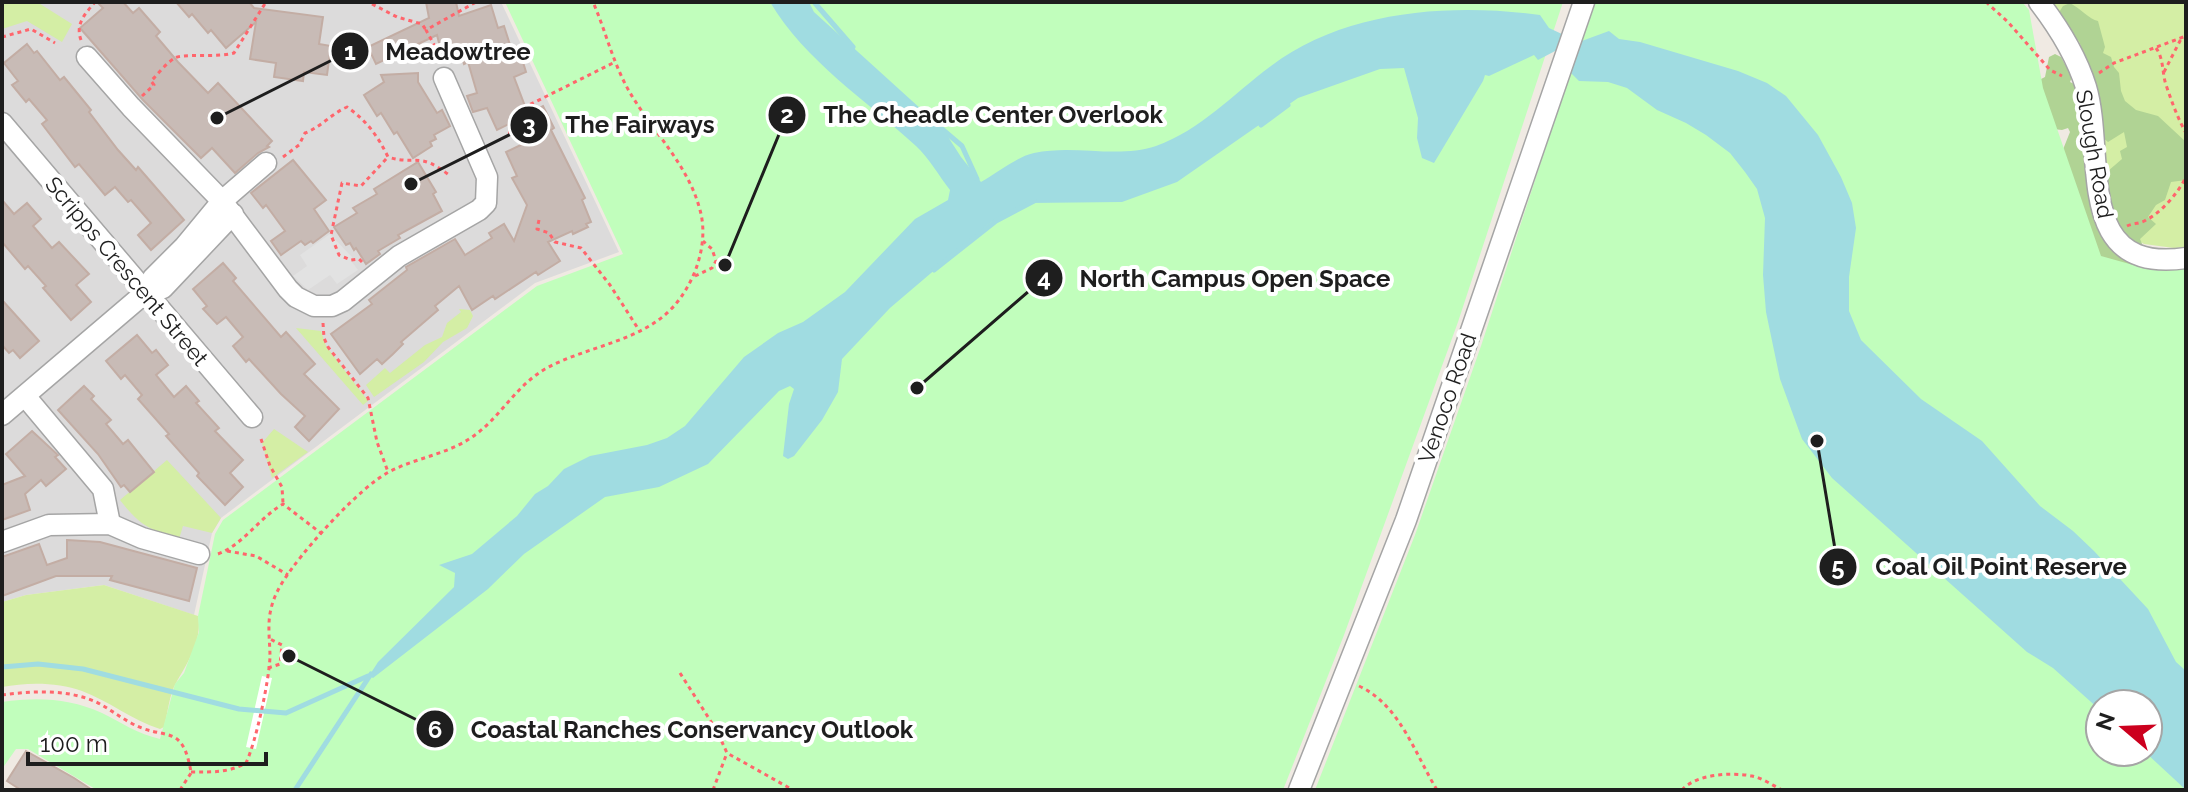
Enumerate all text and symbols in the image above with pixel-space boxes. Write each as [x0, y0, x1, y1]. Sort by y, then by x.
callout: Meadowtree [330, 27, 547, 75]
text: 1 [344, 37, 356, 66]
text: Meadowtree [385, 37, 531, 66]
street label: Slough Road [2071, 88, 2119, 220]
callout: The Cheadle Center Overlook [767, 91, 1179, 139]
text: 2 [780, 100, 794, 129]
text: The Cheadle Center Overlook [823, 100, 1163, 129]
callout: The Fairways [509, 101, 730, 149]
text: 3 [522, 110, 536, 139]
text: The Fairways [565, 110, 715, 139]
street label: Scripps Crescent Street [40, 171, 214, 371]
callout: North Campus Open Space [1024, 254, 1407, 302]
text: 4 [1037, 264, 1051, 293]
text: North Campus Open Space [1080, 264, 1390, 293]
street label: Venoco Road [1413, 330, 1481, 466]
callout: Coal Oil Point Reserve [1818, 543, 2143, 591]
text: 5 [1831, 552, 1845, 581]
text: Coal Oil Point Reserve [1875, 552, 2127, 581]
north arrow [2084, 688, 2164, 768]
callout: Coastal Ranches Conservancy Outlook [415, 705, 930, 753]
text: N [2090, 709, 2120, 734]
text: 6 [428, 715, 442, 744]
text: Coastal Ranches Conservancy Outlook [471, 715, 914, 744]
scale bar [28, 716, 266, 766]
text: 100 m [40, 729, 108, 758]

